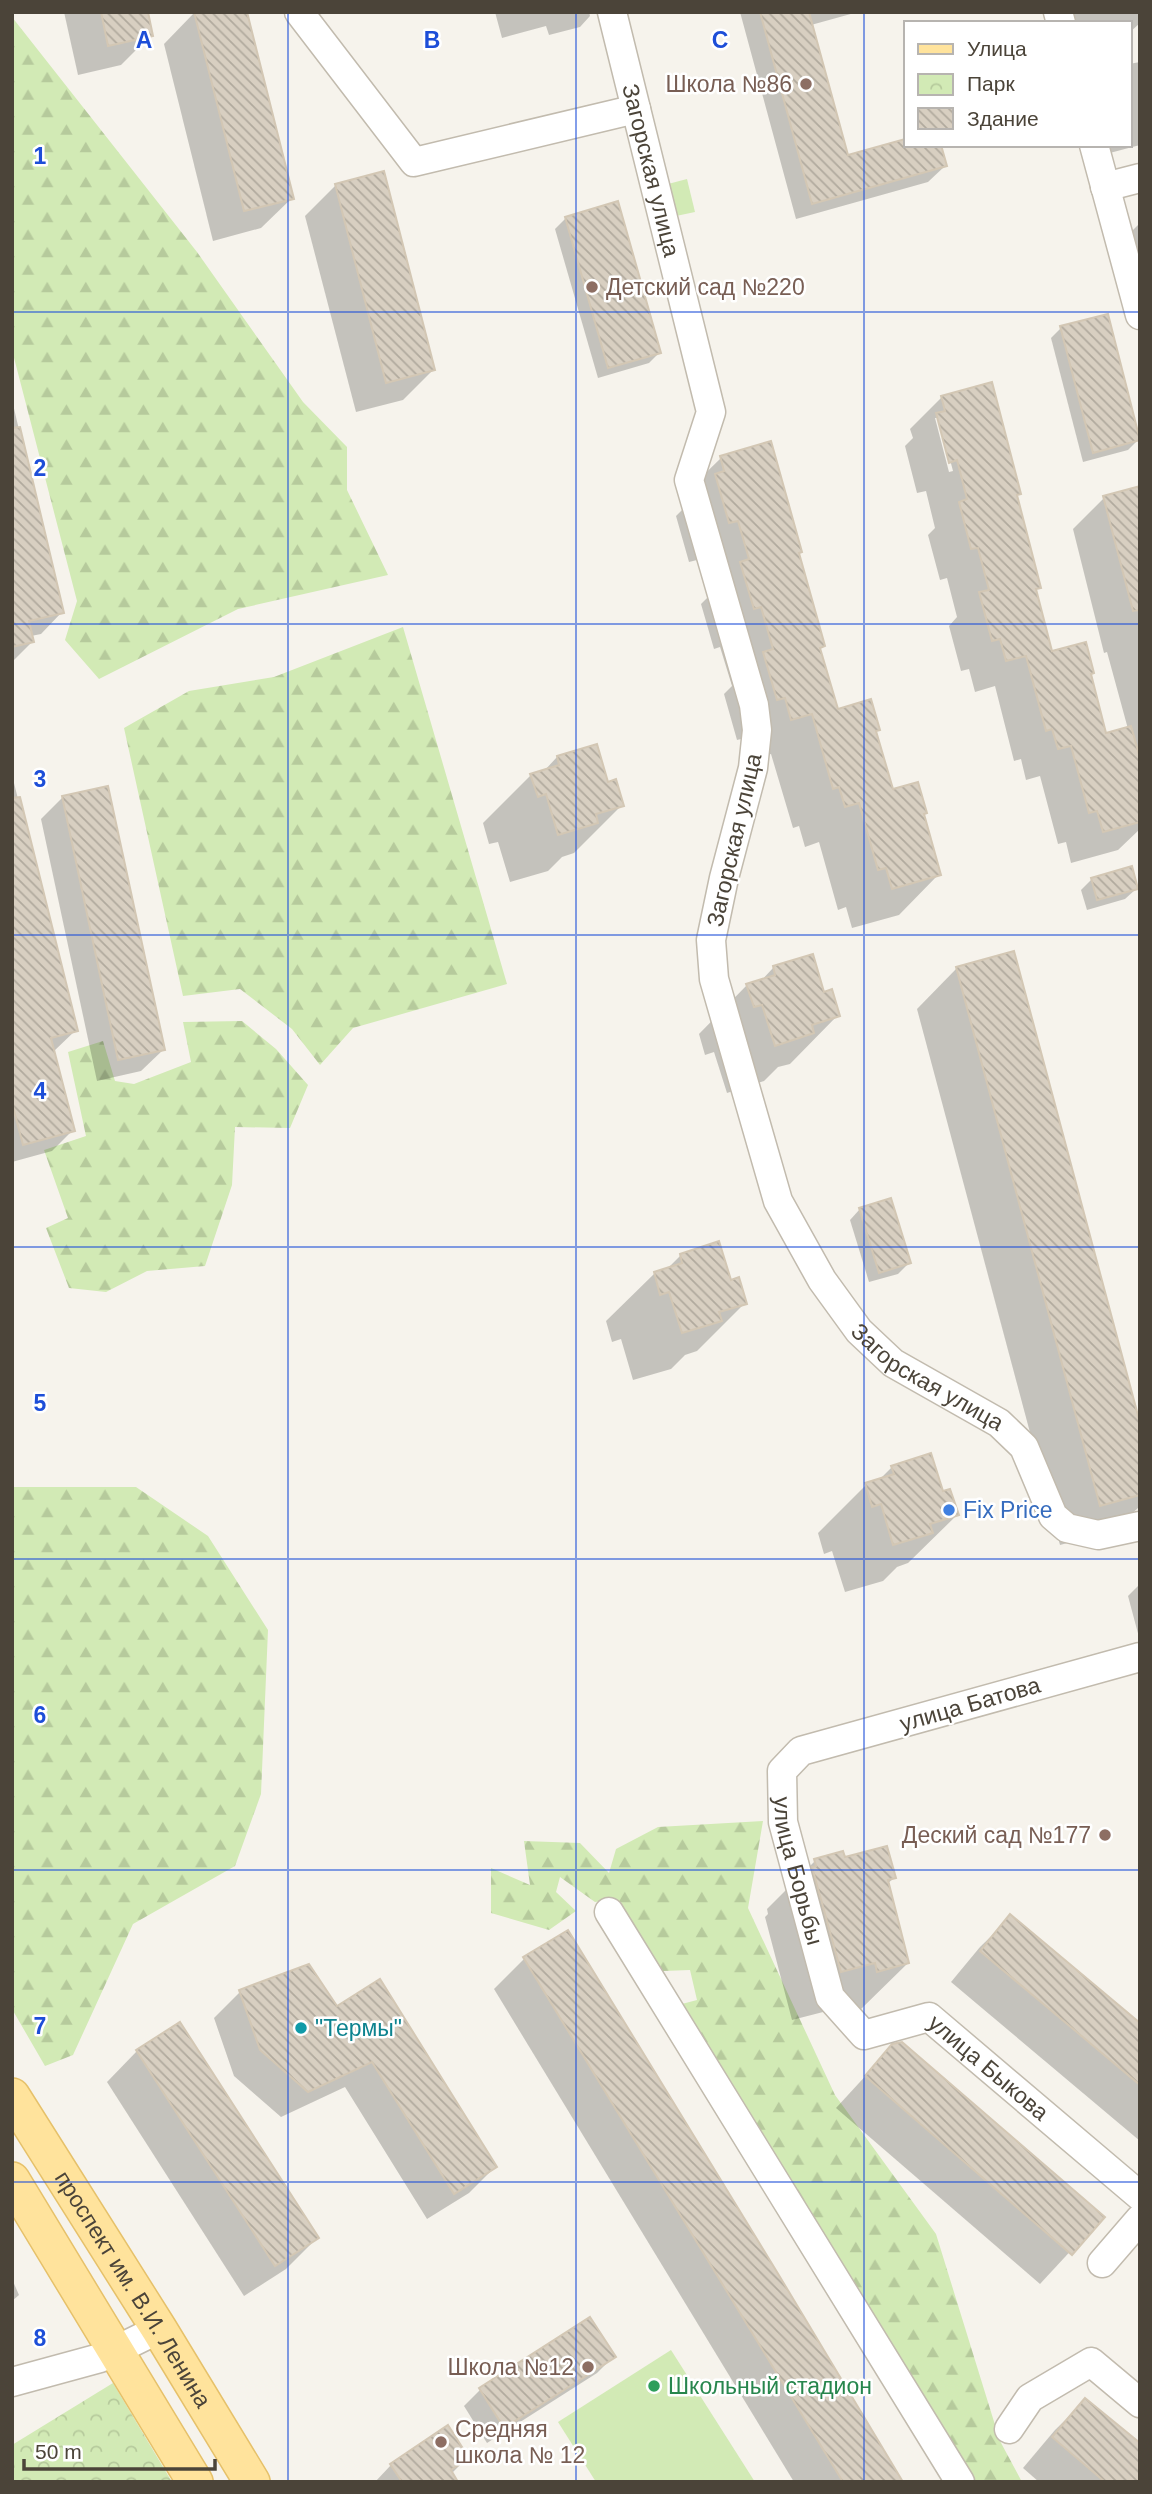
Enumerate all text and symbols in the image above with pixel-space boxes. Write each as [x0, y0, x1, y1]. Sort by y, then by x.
legend [904, 21, 1131, 147]
text: A [136, 27, 152, 53]
text: B [424, 27, 440, 53]
text: C [712, 27, 728, 53]
text: Улица [967, 37, 1027, 60]
place label: Школа №86 [665, 71, 792, 97]
text: Парк [967, 72, 1015, 95]
marker: Школа №86 [798, 76, 814, 92]
street label: Загорская улица [617, 81, 685, 260]
text: Здание [967, 107, 1039, 130]
text: 1 [34, 143, 47, 169]
place label: Детский сад №220 [606, 274, 805, 300]
marker: Детский сад №220 [584, 279, 600, 295]
text: 2 [34, 455, 46, 481]
street label: Загорская улица [701, 751, 767, 929]
text: 3 [34, 766, 46, 792]
text: 4 [34, 1078, 47, 1104]
street label: Загорская улица [846, 1318, 1008, 1436]
text: 5 [34, 1390, 47, 1416]
place label: Fix Price [963, 1497, 1052, 1523]
marker: Fix Price [941, 1502, 957, 1518]
street label: улица Батова [897, 1671, 1043, 1736]
text: 6 [34, 1702, 46, 1728]
street label: улица Борьбы [770, 1796, 828, 1948]
place label: Деский сад №177 [902, 1822, 1091, 1848]
marker: Деский сад №177 [1097, 1827, 1113, 1843]
street label: улица Быкова [923, 2009, 1054, 2126]
text: 7 [34, 2013, 46, 2039]
place label: "Термы" [315, 2015, 402, 2041]
marker: "Термы" [293, 2020, 309, 2036]
street label: проспект им. В.И. Ленина [50, 2166, 217, 2412]
text: 8 [34, 2325, 47, 2351]
place label: Школа №12 [447, 2354, 574, 2380]
marker: Школа №12 [580, 2359, 596, 2375]
place label: Школьный стадион [668, 2373, 872, 2399]
marker: Школьный стадион [646, 2378, 662, 2394]
place label: Средняя школа № 12 [455, 2416, 585, 2468]
scale bar [24, 2428, 215, 2472]
marker: Средняя школа № 12 [433, 2434, 449, 2450]
text: 50 m [35, 2440, 82, 2463]

